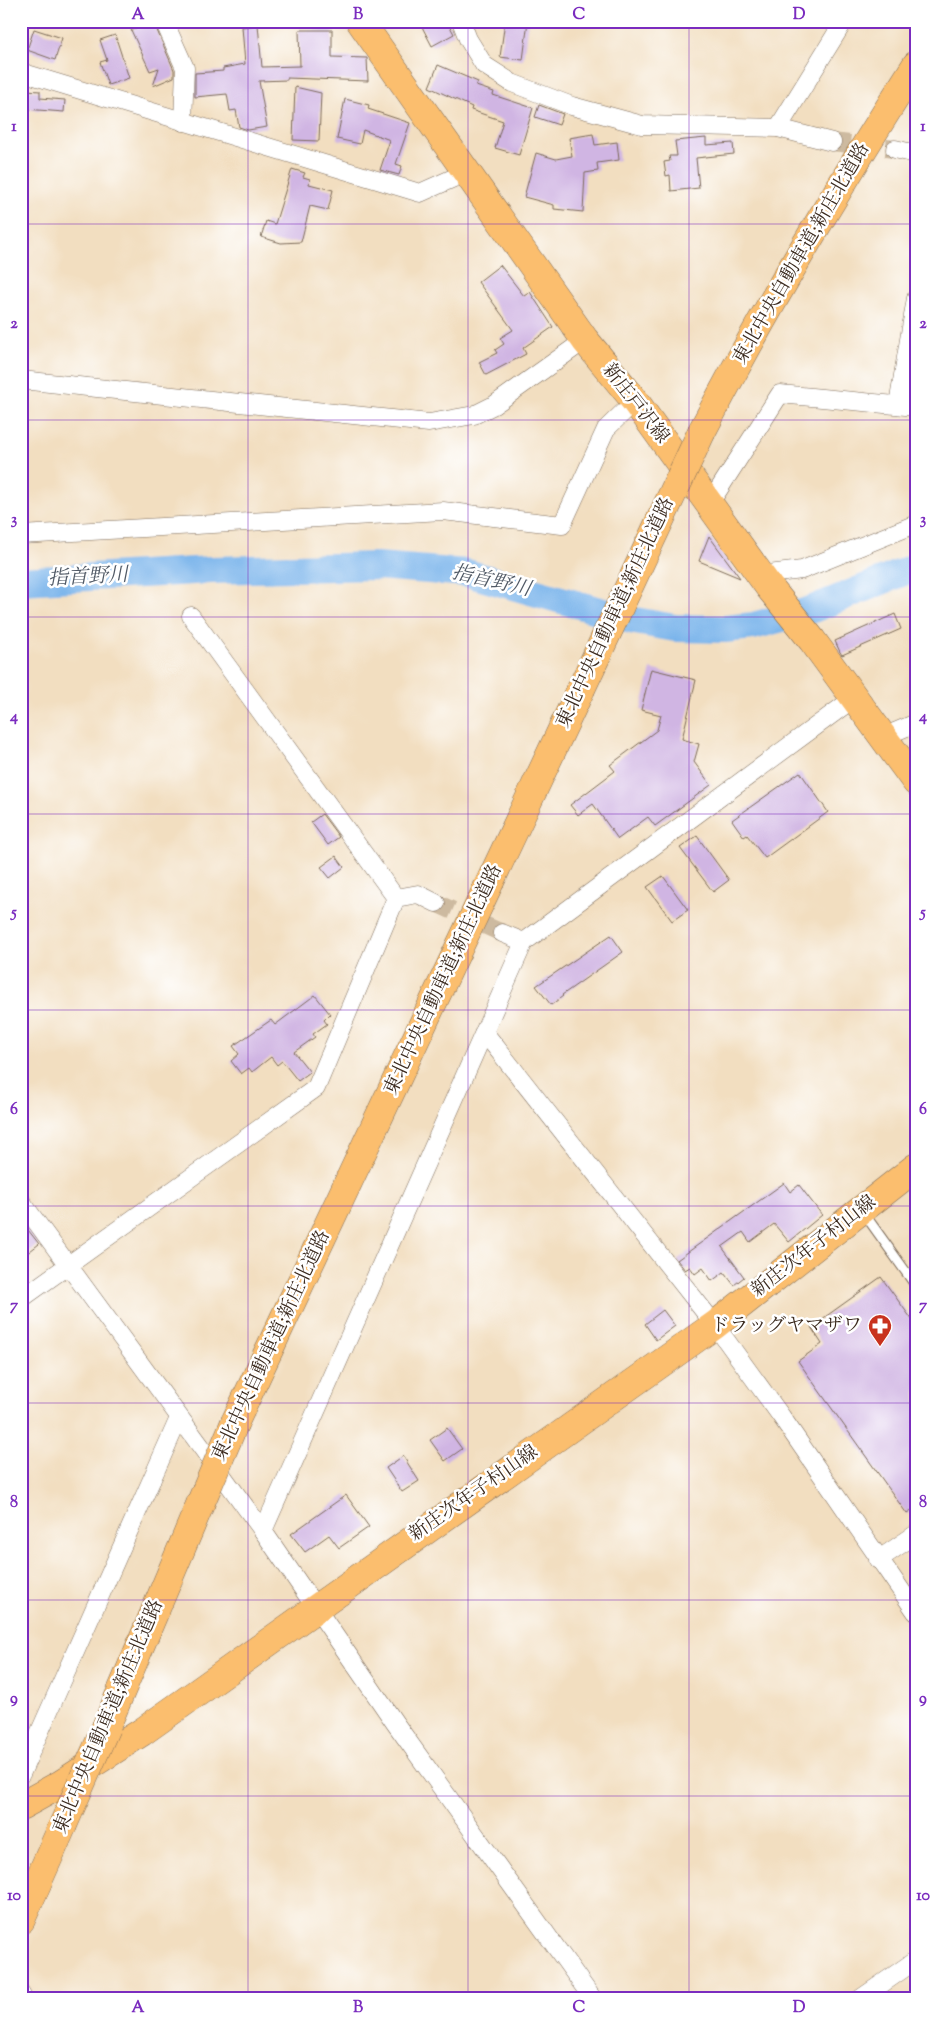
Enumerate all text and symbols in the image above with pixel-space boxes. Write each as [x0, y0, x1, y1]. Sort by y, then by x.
text: A [132, 4, 145, 27]
text: B [353, 4, 363, 27]
text: C [573, 4, 586, 27]
text: D [793, 4, 806, 27]
text: 1 [11, 116, 17, 139]
text: 1 [920, 116, 926, 139]
street label: 東北中央自動車道;新庄北道路 [727, 138, 877, 370]
text: 2 [10, 313, 18, 336]
text: 2 [919, 313, 927, 336]
street label: 新庄戸沢線 [595, 358, 675, 450]
street label: 東北中央自動車道;新庄北道路 [551, 493, 681, 733]
text: 3 [11, 509, 18, 532]
text: 3 [920, 509, 927, 532]
water label: 指首野川 [449, 559, 535, 606]
water label: 指首野川 [47, 561, 131, 595]
text: 4 [9, 706, 18, 729]
text: 4 [918, 706, 927, 729]
street label: 東北中央自動車道;新庄北道路 [379, 860, 509, 1100]
text: 5 [9, 902, 17, 925]
text: 5 [918, 902, 926, 925]
text: 6 [10, 1099, 18, 1122]
text: 6 [919, 1099, 927, 1122]
street label: 新庄次年子村山線 [746, 1190, 882, 1304]
street label: 東北中央自動車道;新庄北道路 [207, 1226, 337, 1466]
text: 7 [10, 1295, 19, 1318]
text: 7 [919, 1295, 928, 1318]
place label: ドラッグヤマザワ [710, 1313, 862, 1340]
pharmacy icon: ドラッグヤマザワ [867, 1313, 893, 1347]
street label: 新庄次年子村山線 [404, 1439, 544, 1549]
text: 8 [10, 1492, 18, 1515]
text: 8 [919, 1492, 927, 1515]
street label: 東北中央自動車道;新庄北道路 [47, 1596, 171, 1838]
text: 9 [10, 1688, 18, 1711]
text: 9 [919, 1688, 927, 1711]
text: 10 [7, 1885, 21, 1908]
text: 10 [916, 1885, 930, 1908]
text: A [132, 1997, 145, 2020]
text: B [353, 1997, 363, 2020]
text: C [573, 1997, 586, 2020]
text: D [793, 1997, 806, 2020]

